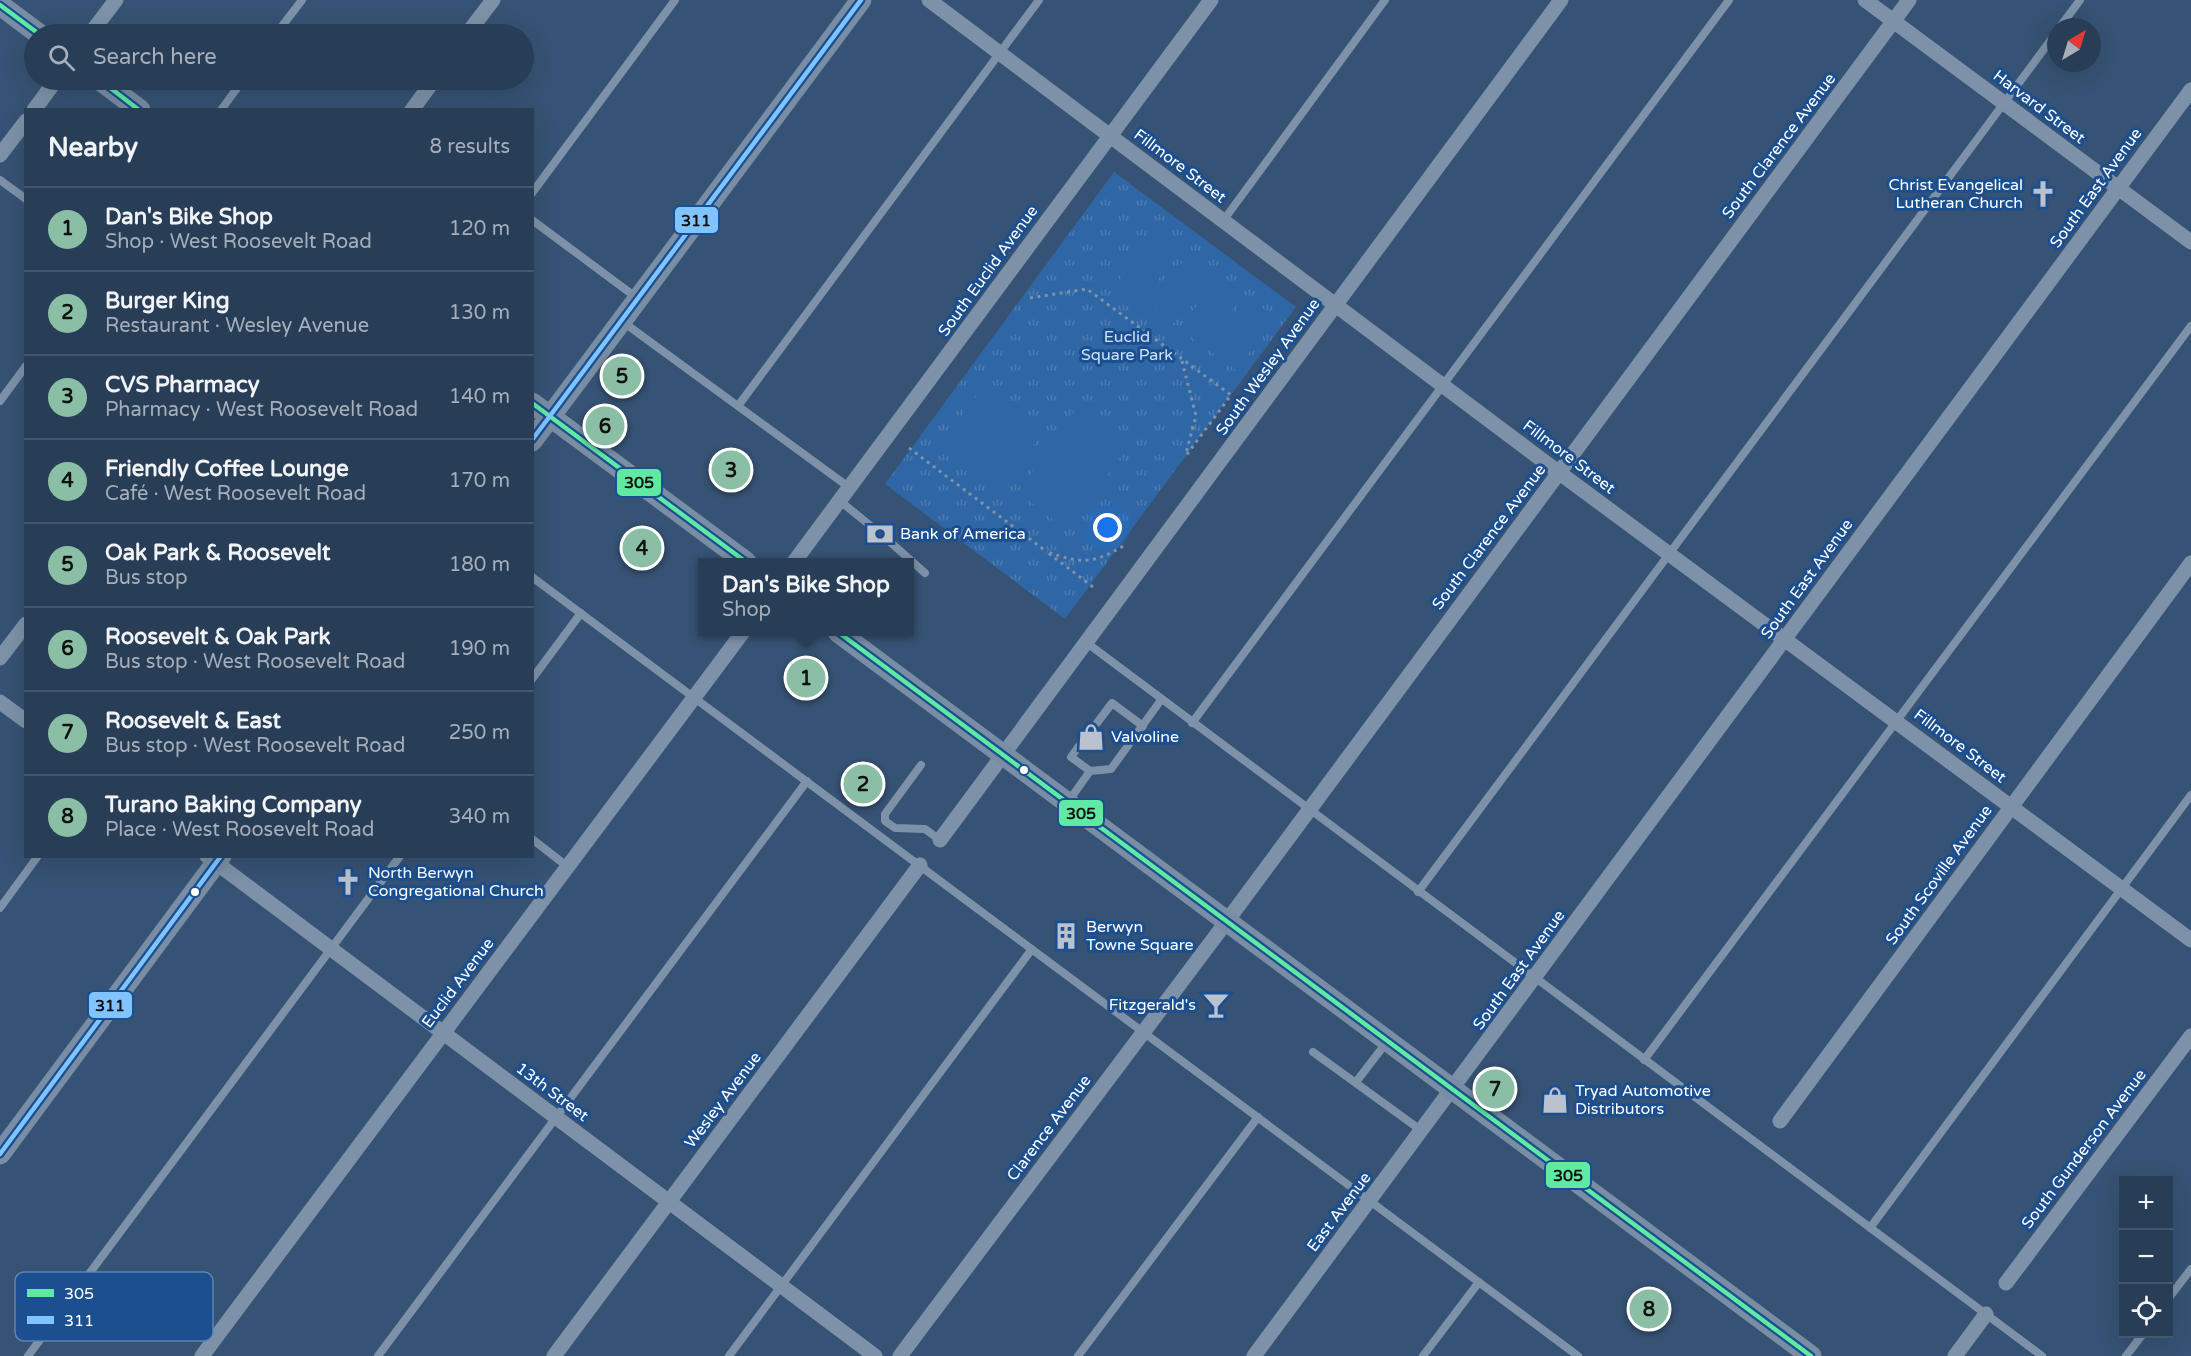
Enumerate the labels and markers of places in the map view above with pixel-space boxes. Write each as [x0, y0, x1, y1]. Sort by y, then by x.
place label: Christ Evangelical Lutheran Church [1888, 175, 2023, 213]
church icon: Christ Evangelical Lutheran Church [2028, 179, 2058, 209]
pin: 5 [602, 354, 642, 398]
pin: 6 [586, 404, 624, 448]
pin: 3 [712, 448, 750, 492]
bank icon: Bank of America [865, 519, 895, 549]
place label: Bank of America [900, 524, 1026, 544]
pin: 4 [622, 526, 662, 570]
pin: 1 [786, 656, 826, 700]
shop icon: Valvoline [1076, 722, 1106, 752]
place label: Valvoline [1111, 727, 1179, 747]
pin: 2 [844, 762, 882, 806]
unlabelled marker [1018, 764, 1030, 776]
place label: North Berwyn Congregational Church [368, 863, 544, 901]
church icon: North Berwyn Congregational Church [333, 867, 363, 897]
unlabelled marker [189, 886, 201, 898]
place label: Berwyn Towne Square [1086, 917, 1194, 955]
building icon: Berwyn Towne Square [1051, 921, 1081, 951]
bar icon: Fitzgerald's [1201, 990, 1231, 1020]
place label: Fitzgerald's [1109, 995, 1196, 1015]
pin: 7 [1476, 1066, 1514, 1112]
place label: Tryad Automotive Distributors [1575, 1081, 1711, 1119]
shop icon: Tryad Automotive Distributors [1540, 1085, 1570, 1115]
pin: 8 [1630, 1286, 1668, 1332]

